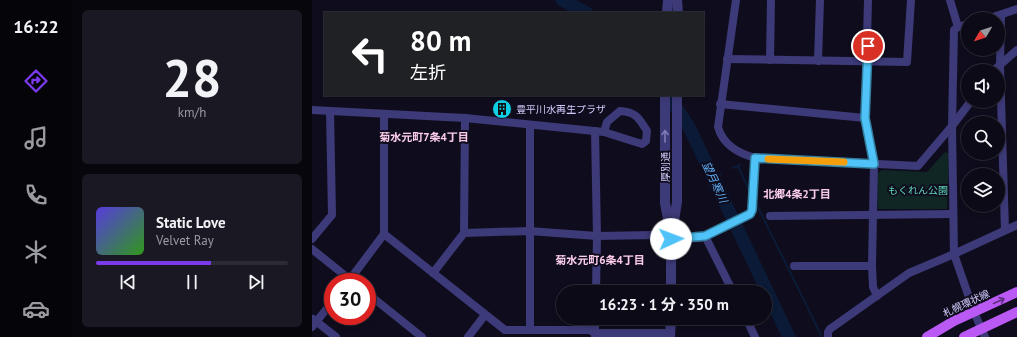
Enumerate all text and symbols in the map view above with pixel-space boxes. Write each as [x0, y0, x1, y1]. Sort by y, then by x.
north arrow [961, 12, 1005, 56]
map controls [961, 12, 1005, 212]
text: 16:22 [13, 15, 59, 38]
text: 80 m [410, 22, 471, 59]
icon: left [344, 28, 396, 80]
pin [851, 29, 885, 63]
icon: arrive [857, 35, 879, 57]
text: 28 [163, 44, 221, 111]
text: 左折 [410, 61, 446, 84]
button: sound [961, 64, 1005, 108]
icon: directions [22, 67, 50, 95]
building icon: 豊平川水再生プラザ [491, 98, 513, 120]
place label: 豊平川水再生プラザ [516, 103, 606, 116]
text: km/h [178, 104, 206, 121]
button: search [961, 116, 1005, 160]
icon: music [22, 124, 50, 152]
district label: 菊水元町7条4丁目 [379, 130, 469, 144]
one-way arrow [661, 130, 669, 143]
street label: 厚別通 [659, 152, 672, 182]
water label: 望月寒川 [699, 159, 731, 206]
button: layers [961, 168, 1005, 212]
icon: phone [22, 181, 50, 209]
park label: もくれん公園 [888, 184, 948, 197]
district label: 北郷4条2丁目 [763, 187, 831, 201]
text: Static Love [156, 213, 226, 232]
position arrow [650, 218, 692, 260]
text: Velvet Ray [156, 232, 214, 249]
icon: climate [22, 238, 50, 266]
district label: 菊水元町6条4丁目 [555, 253, 645, 267]
icon: previous [117, 271, 139, 293]
icon: pause [181, 271, 203, 293]
icon: next [245, 271, 267, 293]
speed limit sign: 30 [324, 273, 376, 325]
street label: 札幌環状線 [941, 287, 992, 320]
icon: car [22, 295, 50, 323]
text: 16:23 · 1 分 · 350 m [599, 295, 729, 314]
one-way arrow [992, 296, 1004, 304]

